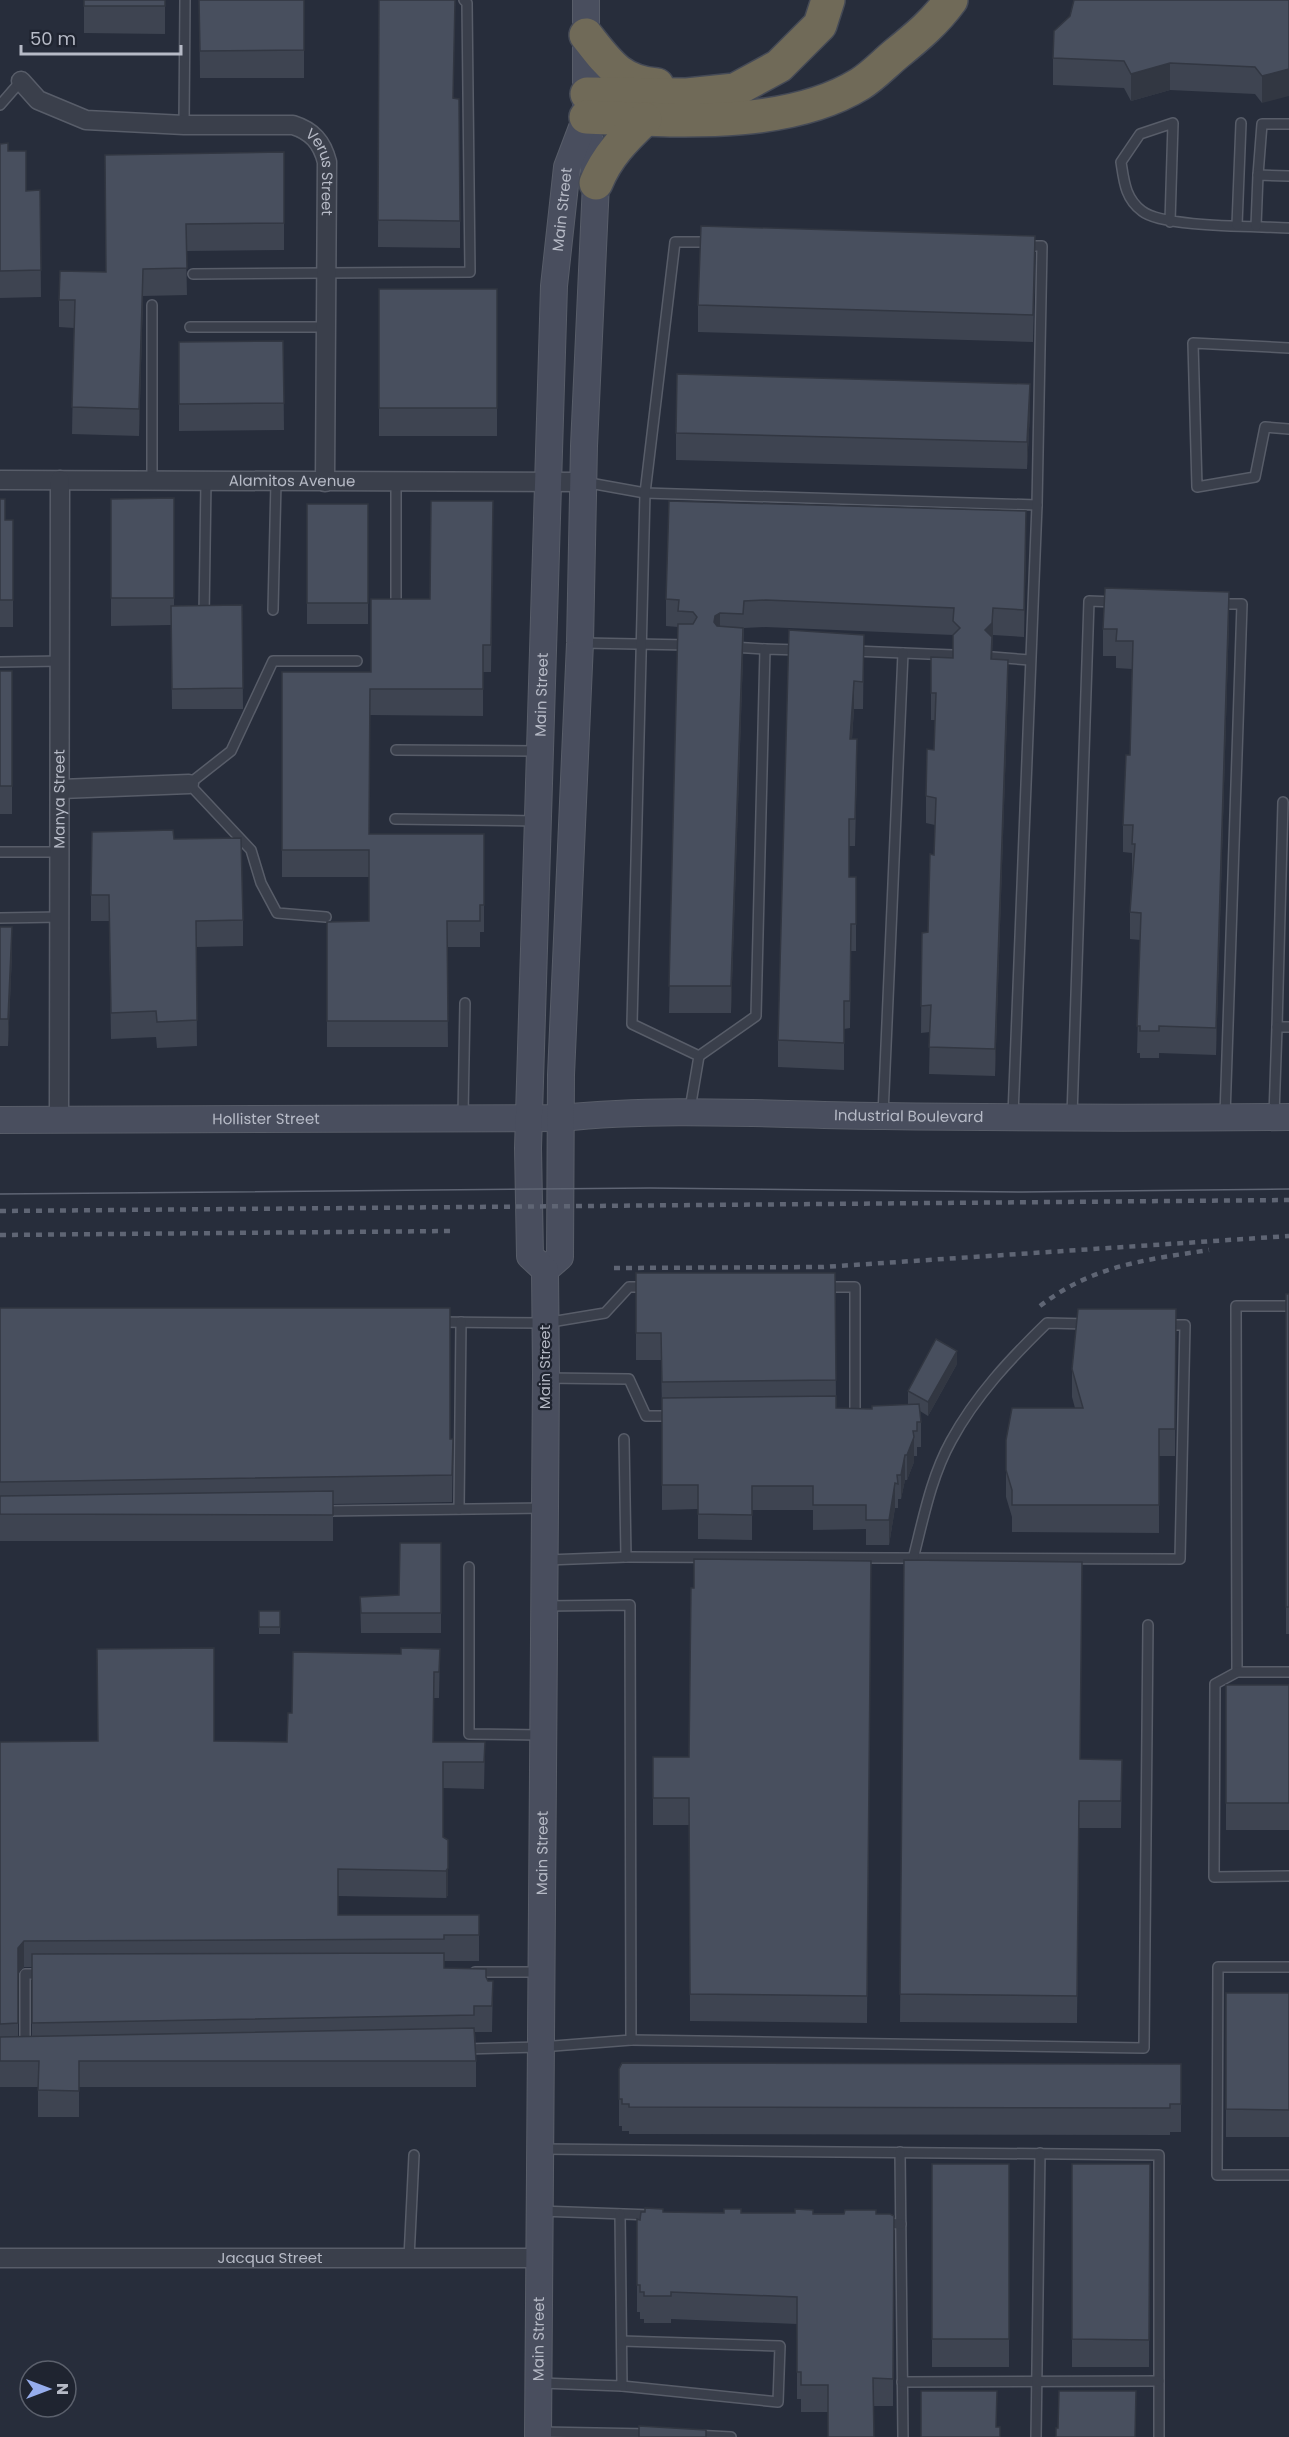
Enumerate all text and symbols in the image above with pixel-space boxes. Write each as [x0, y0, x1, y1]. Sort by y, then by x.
scale bar [21, 18, 182, 56]
text: 50 m [30, 26, 76, 51]
street label: Verus Street [301, 123, 338, 216]
street label: Main Street [547, 166, 577, 252]
street label: Alamitos Avenue [229, 470, 355, 491]
street label: Main Street [529, 652, 553, 737]
street label: Manya Street [48, 749, 70, 849]
street label: Industrial Boulevard [834, 1104, 984, 1127]
street label: Hollister Street [212, 1108, 320, 1129]
street label: Main Street [534, 1325, 555, 1409]
street label: Main Street [531, 1811, 553, 1895]
street label: Jacqua Street [217, 2247, 323, 2268]
street label: Main Street [527, 2297, 549, 2381]
north arrow [18, 2359, 78, 2419]
text: N [51, 2383, 74, 2395]

